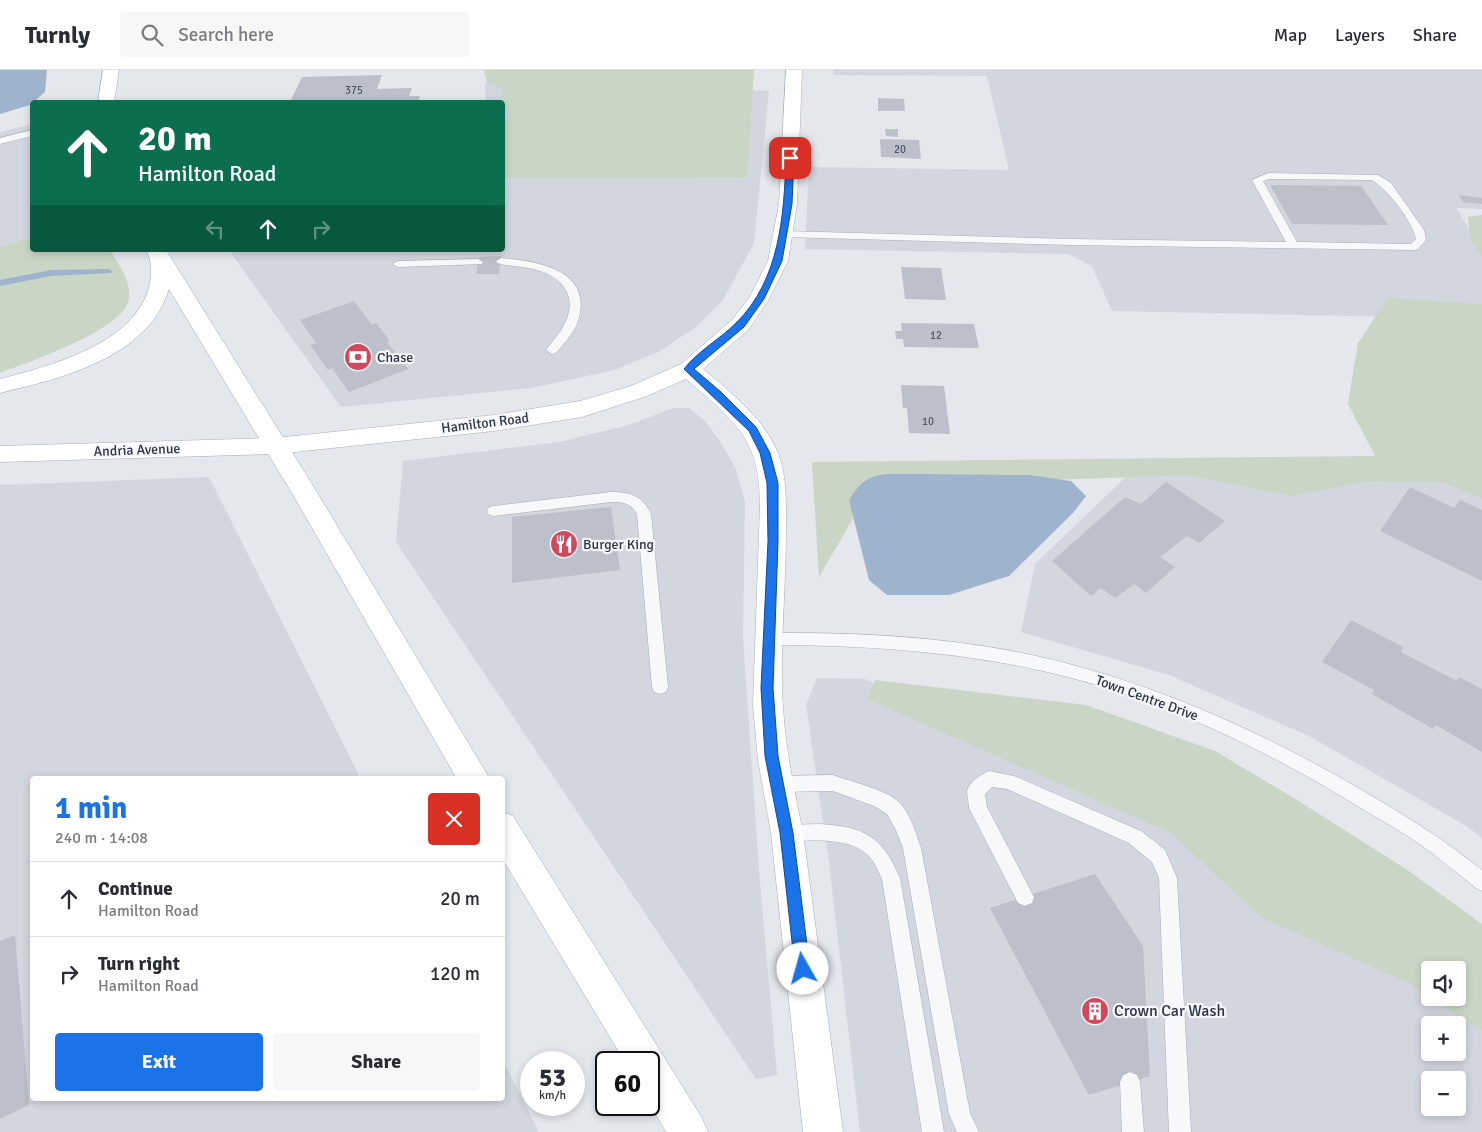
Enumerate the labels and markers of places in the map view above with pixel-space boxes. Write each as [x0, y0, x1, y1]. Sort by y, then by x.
pin [769, 137, 811, 179]
bank icon: Chase [343, 342, 373, 372]
place label: Chase [377, 349, 413, 366]
restaurant icon: Burger King [549, 529, 579, 559]
place label: Burger King [583, 536, 654, 553]
building icon: Crown Car Wash [1080, 996, 1110, 1026]
place label: Crown Car Wash [1114, 1001, 1225, 1021]

